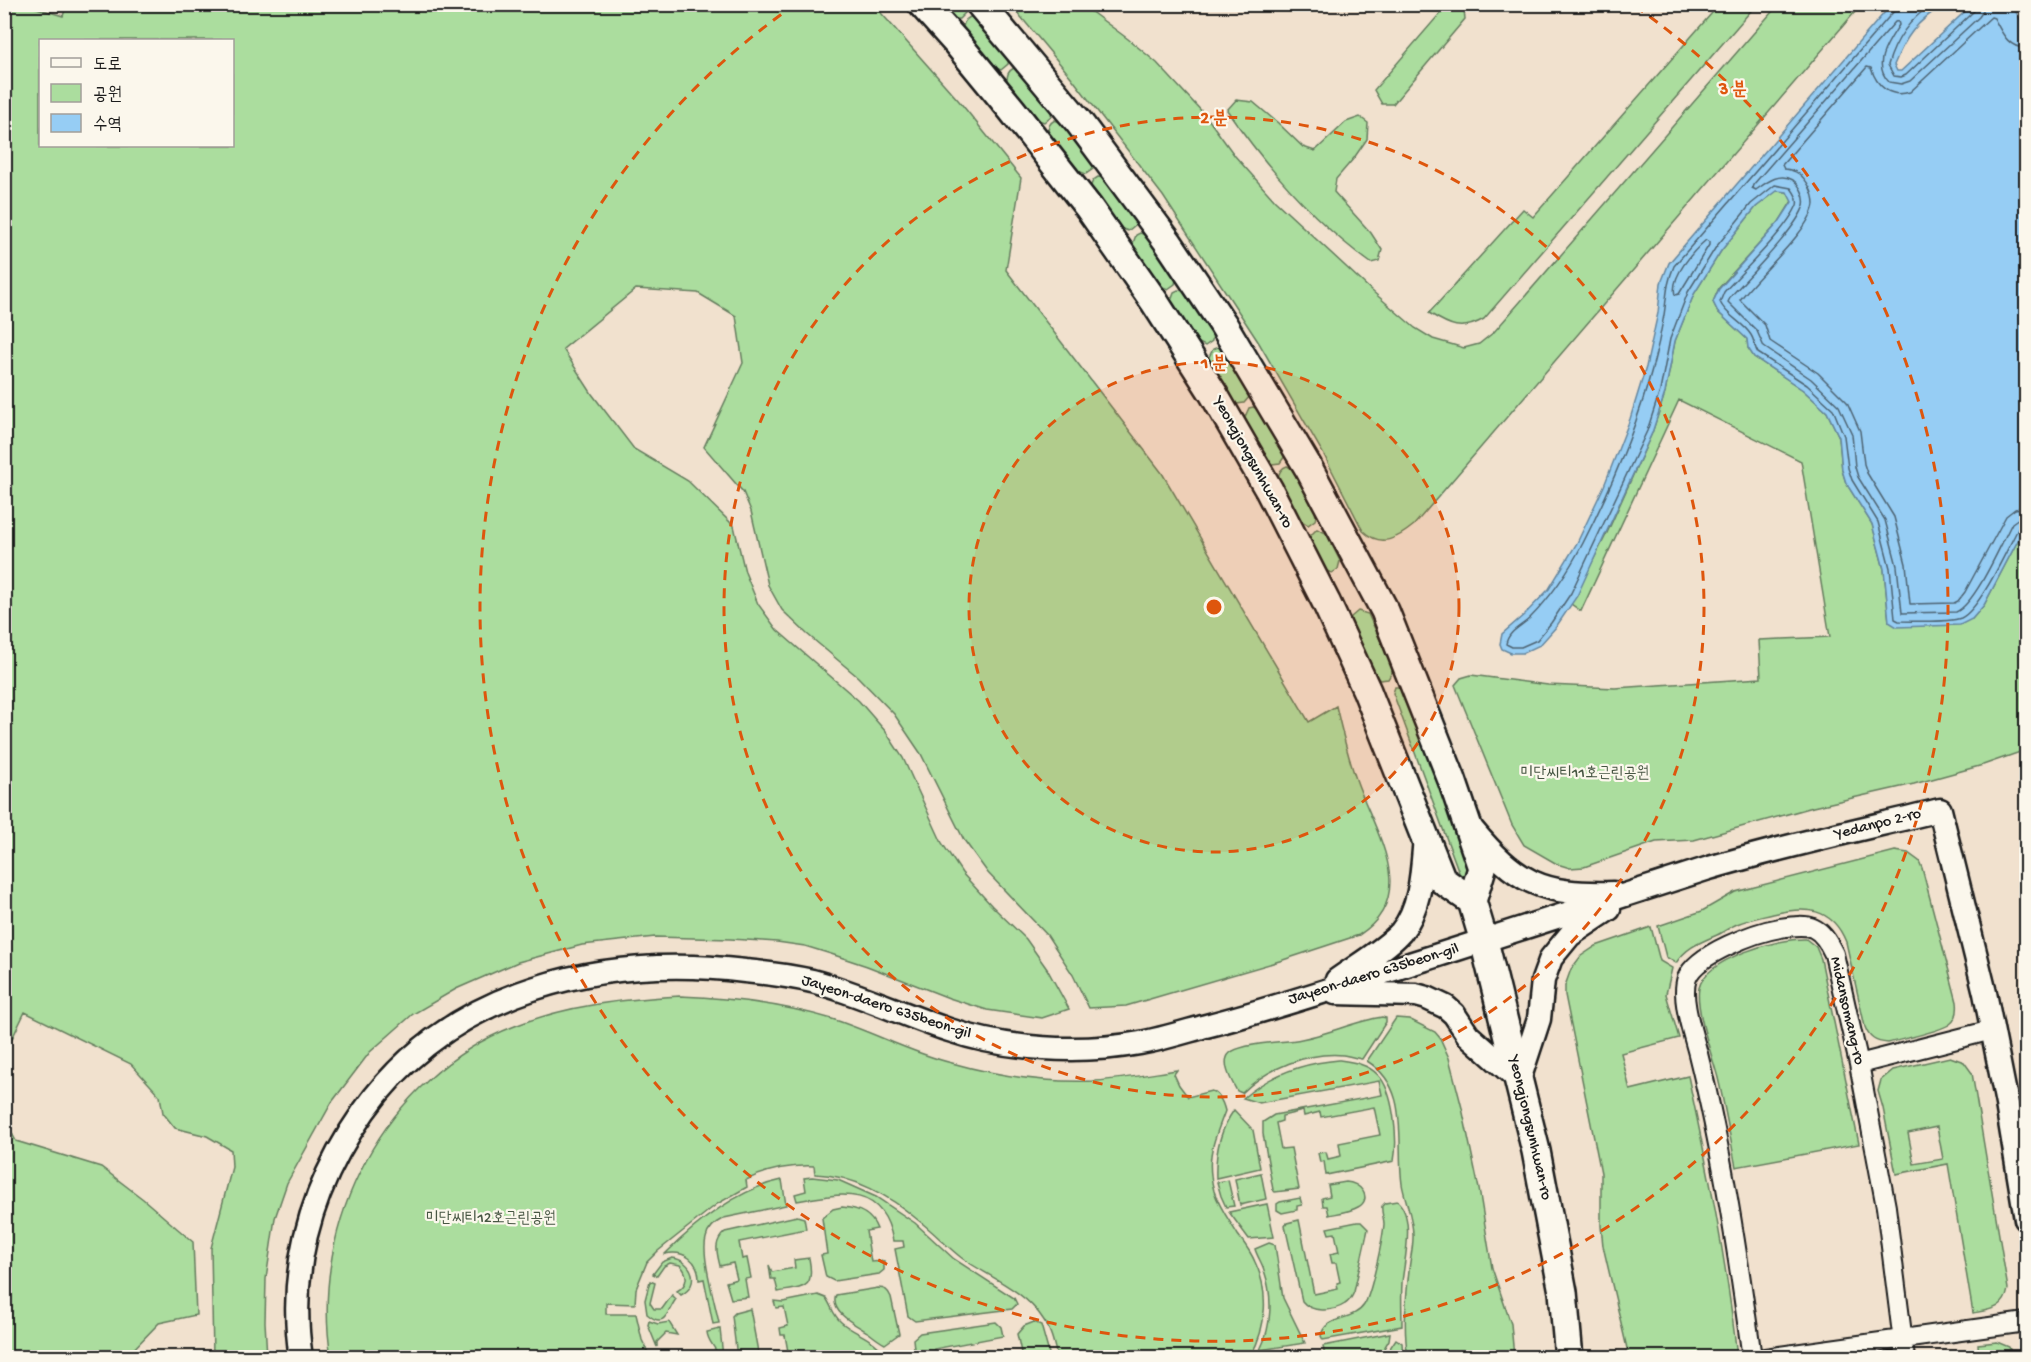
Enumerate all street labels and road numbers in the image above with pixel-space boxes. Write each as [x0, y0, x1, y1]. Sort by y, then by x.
street label: Yeongjongsunhwan-ro [1207, 392, 1296, 532]
street label: Yedanpo 2-ro [1831, 805, 1923, 845]
street label: Jayeon-daero 635beon-gil [1286, 940, 1462, 1010]
street label: Midansomang-ro [1824, 955, 1868, 1067]
street label: Jayeon-daero 635beon-gil [799, 972, 973, 1044]
street label: Yeongjongsunhwan-ro [1503, 1052, 1555, 1202]

